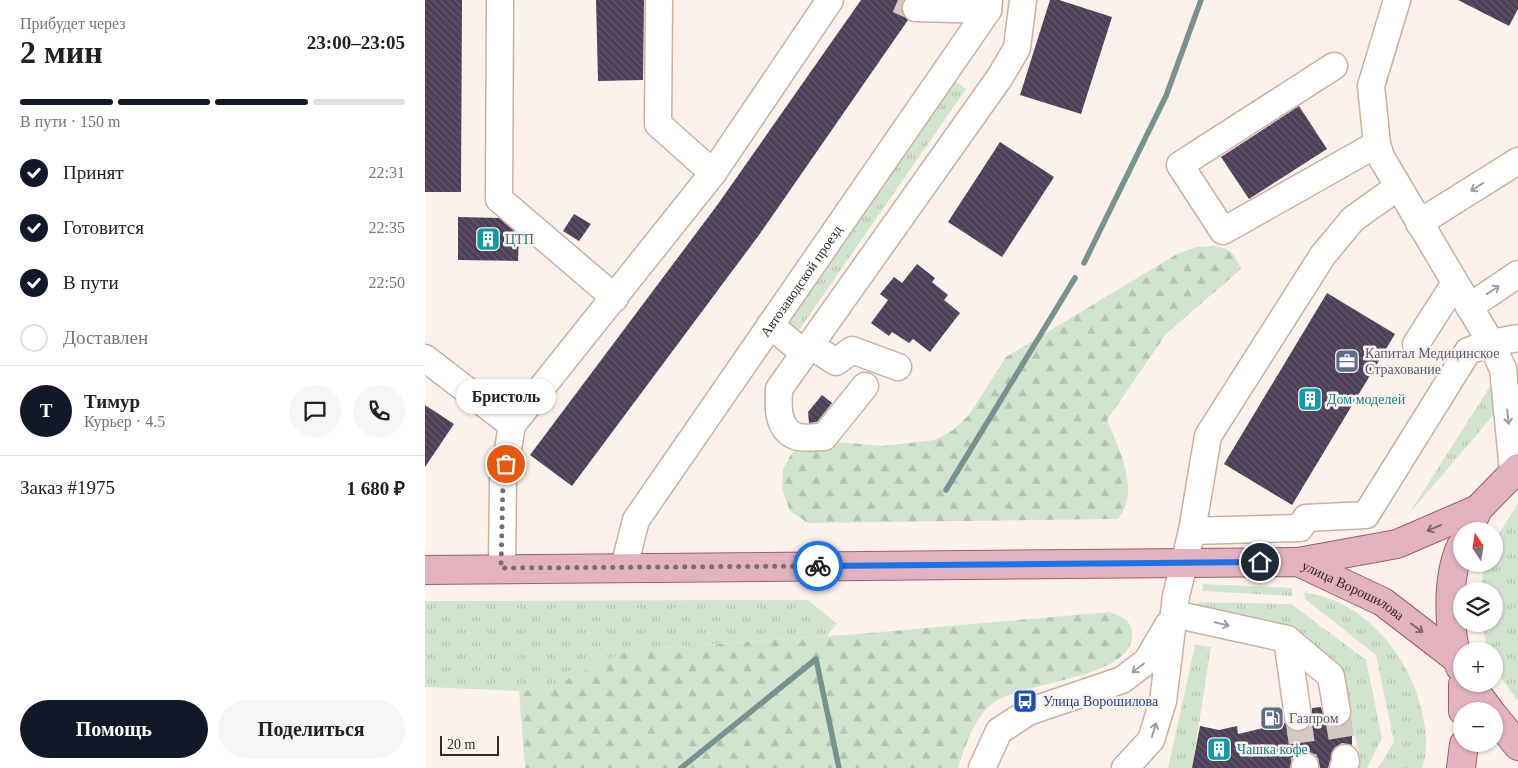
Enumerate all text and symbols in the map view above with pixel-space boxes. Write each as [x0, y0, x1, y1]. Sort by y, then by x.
text: Прибудет через [20, 15, 126, 32]
text: 23:00–23:05 [307, 32, 405, 53]
text: 2 мин [20, 34, 103, 70]
text: В пути · 150 m [20, 113, 121, 130]
icon: check [20, 159, 48, 187]
text: Принят [63, 162, 124, 183]
text: 22:31 [369, 164, 405, 181]
one-way arrow [1470, 182, 1484, 192]
icon: check [20, 214, 48, 242]
text: Готовится [63, 217, 144, 238]
text: 22:35 [369, 219, 405, 236]
street label: Автозаводской проезд [758, 223, 845, 340]
building icon: ЦТП [475, 226, 501, 252]
place label: ЦТП [505, 232, 534, 247]
icon: check [20, 269, 48, 297]
text: В пути [63, 272, 119, 293]
text: 22:50 [369, 274, 405, 291]
one-way arrow [1486, 285, 1500, 295]
text: Доставлен [63, 327, 148, 348]
place label: Капитал Медицинское Страхование [1365, 346, 1499, 377]
office icon: Капитал Медицинское Страхование [1334, 348, 1360, 374]
callout: Бристоль [456, 379, 556, 414]
button: chat [289, 385, 341, 437]
button: phone [353, 385, 405, 437]
building icon: Дом моделей [1297, 386, 1323, 412]
text: Бристоль [472, 388, 540, 405]
text: Тимур [84, 391, 140, 412]
place label: Дом моделей [1327, 392, 1406, 407]
text: Т [40, 400, 52, 421]
one-way arrow [1503, 409, 1513, 425]
text: Курьер · 4.5 [84, 413, 165, 430]
pin [485, 443, 527, 485]
icon: bag [492, 450, 520, 478]
text: Заказ #1975 [20, 477, 115, 498]
text: 1 680 ₽ [346, 478, 405, 499]
north arrow [1453, 522, 1503, 572]
map controls [1453, 522, 1503, 752]
one-way arrow [1427, 524, 1442, 534]
courier [793, 541, 843, 591]
pin [1239, 541, 1281, 583]
icon: home [1246, 548, 1274, 576]
icon: bike [804, 552, 832, 580]
street label: улица Ворошилова [1299, 558, 1407, 624]
button: layers [1453, 582, 1503, 632]
one-way arrow [1213, 620, 1229, 629]
one-way arrow [1410, 623, 1423, 634]
button: + [1453, 642, 1503, 692]
one-way arrow [1131, 663, 1145, 673]
bus stop icon: Улица Ворошилова [1012, 688, 1038, 714]
place label: Улица Ворошилова [1043, 694, 1159, 709]
button: Помощь [20, 700, 208, 758]
button: Поделиться [218, 700, 405, 758]
button: − [1453, 702, 1503, 752]
fuel station icon: Газпром [1259, 705, 1285, 731]
place label: Газпром [1289, 711, 1339, 726]
one-way arrow [1150, 722, 1160, 738]
scale bar [440, 733, 499, 756]
building icon: Чашка кофе [1206, 736, 1232, 762]
text: 20 m [447, 737, 475, 752]
place label: Чашка кофе [1237, 742, 1308, 757]

